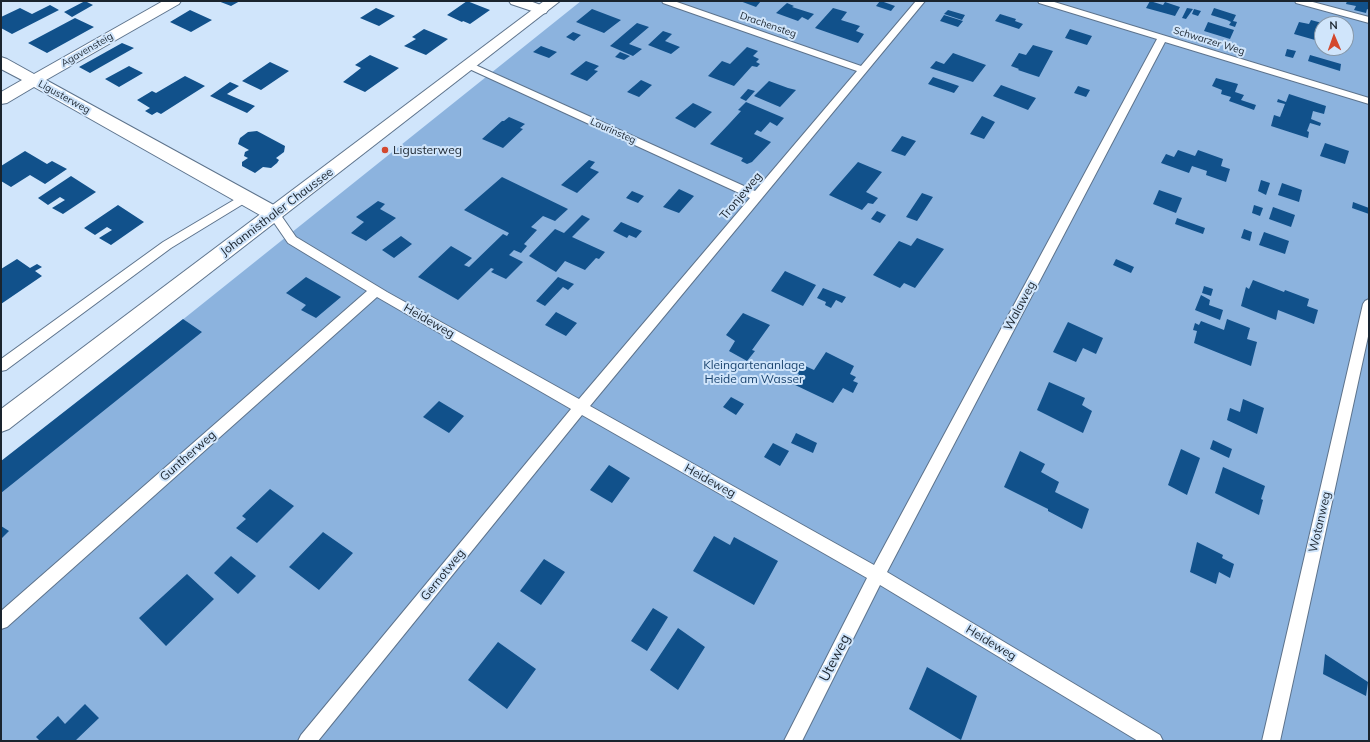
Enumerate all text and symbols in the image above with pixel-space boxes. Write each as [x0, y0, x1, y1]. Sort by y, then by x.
street label: Drachensteg [738, 10, 798, 40]
north arrow [1314, 16, 1354, 56]
text: N [1329, 18, 1338, 32]
street label: Schwarzer Weg [1172, 24, 1246, 58]
street label: Agavensteig [59, 30, 115, 70]
street label: Ligusterweg [36, 78, 92, 116]
street label: Laurinsteg [588, 116, 638, 146]
place label: Ligusterweg [393, 143, 462, 157]
marker: Ligusterweg [380, 145, 390, 155]
street label: Johannisthaler Chaussee [218, 165, 336, 259]
street label: Tronjeweg [717, 169, 765, 223]
street label: Walaweg [1001, 279, 1039, 333]
street label: Heideweg [401, 301, 457, 341]
park label: Kleingartenanlage Heide am Wasser [703, 358, 805, 386]
street label: Guntherweg [157, 428, 219, 484]
street label: Heideweg [682, 461, 738, 501]
street label: Wotanweg [1306, 490, 1334, 554]
street label: Gernotweg [418, 546, 468, 604]
street label: Heideweg [963, 622, 1019, 664]
street label: Uteweg [816, 632, 854, 684]

